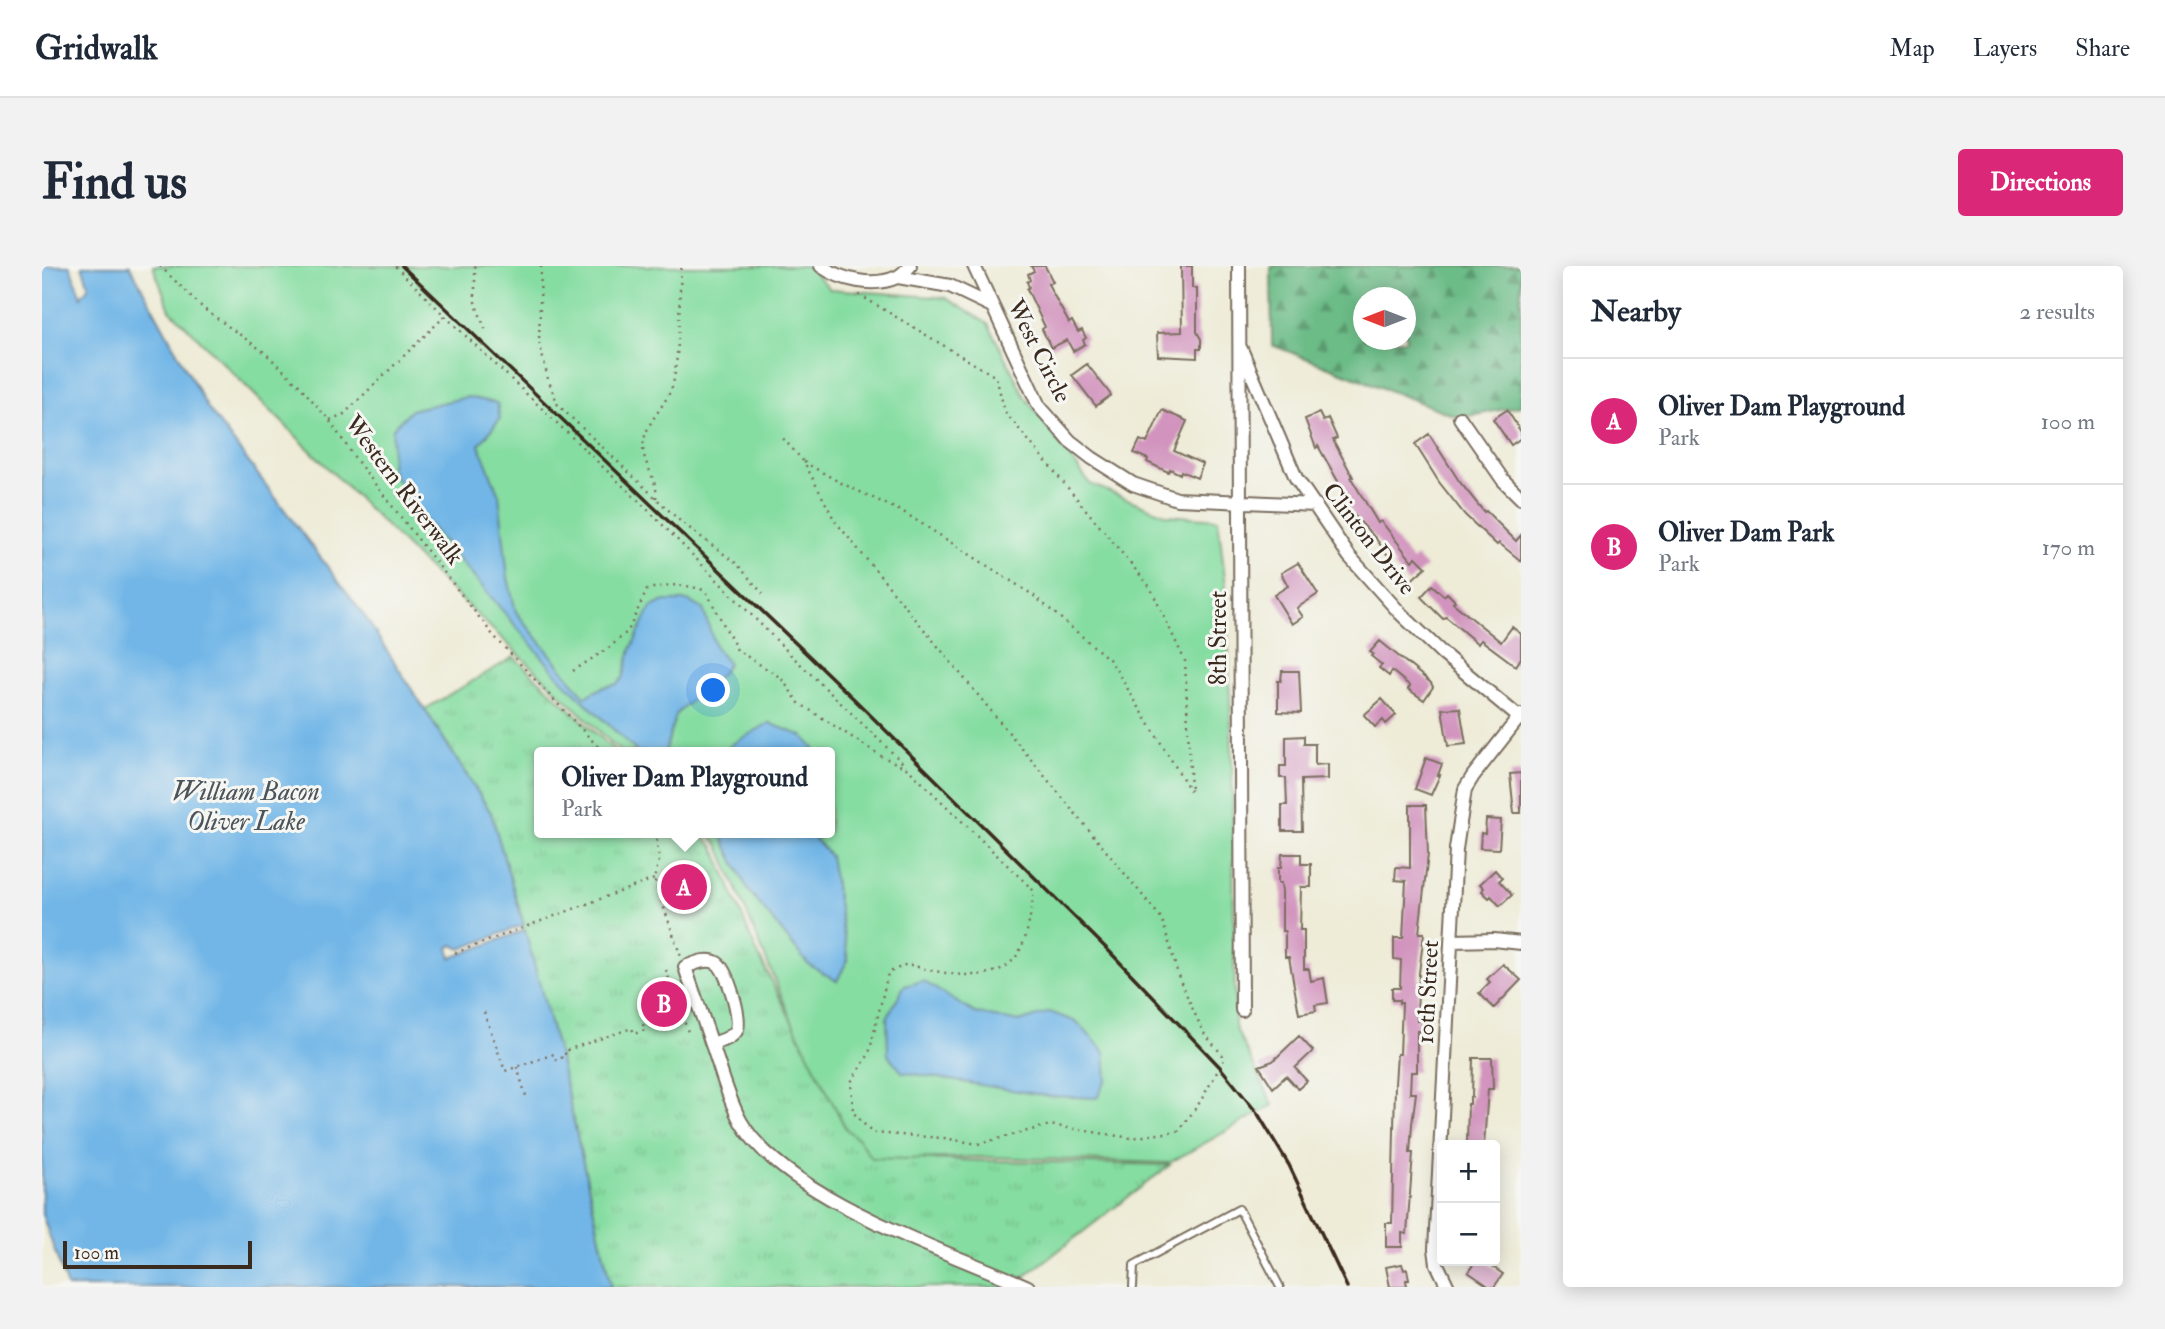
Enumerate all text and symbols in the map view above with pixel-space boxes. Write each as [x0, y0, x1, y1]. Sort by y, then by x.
text: Gridwalk [35, 28, 158, 69]
text: Map [1890, 33, 1935, 64]
text: Layers [1973, 33, 2037, 64]
text: Share [2075, 33, 2130, 64]
button: Directions [1958, 149, 2123, 216]
text: Find us [42, 152, 187, 213]
north arrow [1353, 287, 1416, 350]
street label: West Circle [999, 293, 1078, 408]
text: Nearby [1591, 293, 1681, 330]
text: 2 results [2020, 297, 2095, 326]
text: Oliver Dam Playground [1658, 391, 1905, 423]
text: A [1607, 407, 1621, 436]
text: 100 m [2041, 407, 2095, 436]
street label: Western Riverwalk [337, 408, 471, 571]
text: Park [1658, 423, 1700, 452]
street label: Clinton Drive [1316, 477, 1422, 601]
text: Oliver Dam Park [1658, 517, 1834, 549]
text: B [1606, 533, 1622, 562]
text: 170 m [2042, 533, 2095, 562]
text: Park [1658, 549, 1700, 578]
street label: 8th Street [1203, 591, 1234, 685]
your location [696, 673, 730, 707]
popup [534, 747, 835, 838]
text: Oliver Dam Playground [561, 762, 808, 794]
water label: William Bacon Oliver Lake [172, 776, 320, 838]
text: Park [561, 794, 603, 823]
pin: A [661, 861, 707, 913]
street label: 10th Street [1410, 939, 1446, 1045]
pin: B [641, 978, 687, 1030]
map controls [1437, 1140, 1500, 1266]
button: + [1437, 1140, 1500, 1203]
button: − [1437, 1203, 1500, 1266]
scale bar [63, 1238, 252, 1270]
text: 100 m [74, 1241, 119, 1265]

